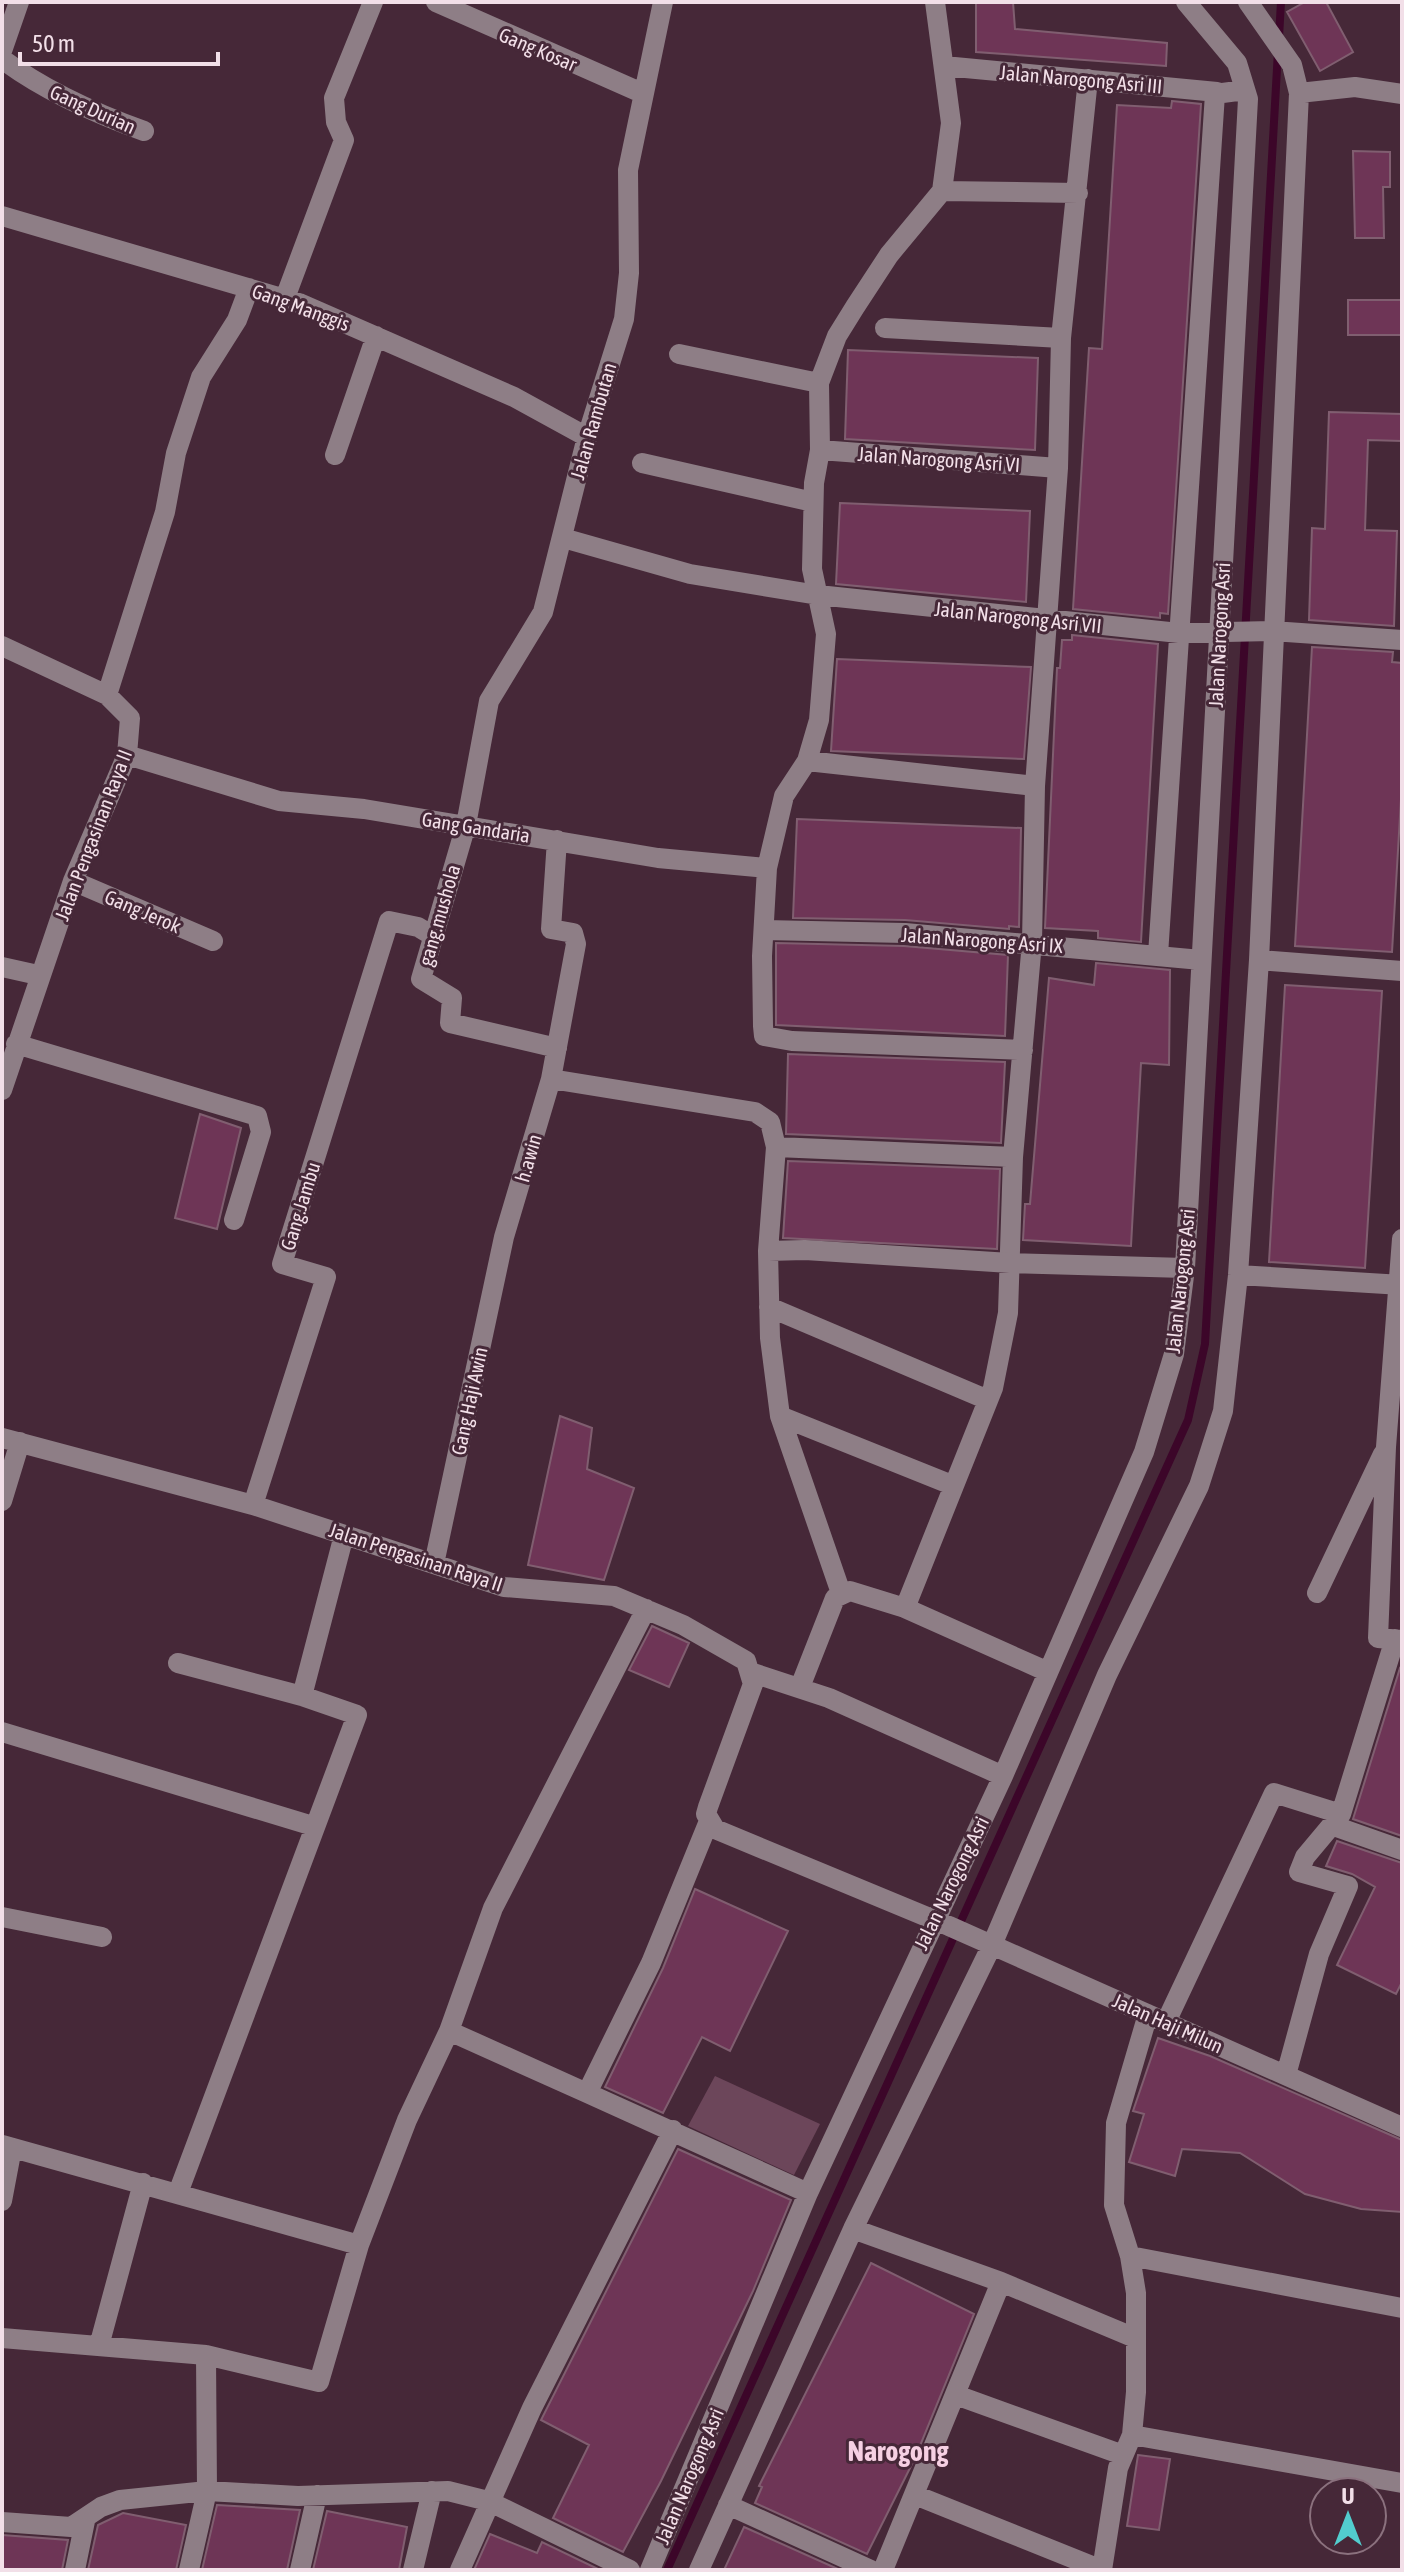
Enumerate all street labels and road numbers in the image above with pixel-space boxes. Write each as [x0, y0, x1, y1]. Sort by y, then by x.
street label: Gang Kosar [496, 22, 581, 76]
street label: Jalan Narogong Asri III [999, 60, 1163, 98]
street label: Gang Durian [47, 80, 139, 138]
street label: Gang Manggis [249, 279, 353, 335]
street label: Jalan Rambutan [565, 360, 621, 482]
street label: Jalan Narogong Asri VI [857, 442, 1021, 476]
street label: Jalan Narogong Asri [1204, 562, 1234, 708]
street label: Jalan Narogong Asri VII [933, 597, 1103, 637]
street label: Jalan Pengasinan Raya II [50, 746, 136, 924]
street label: Gang Gandaria [420, 807, 532, 847]
street label: gang.mushola [414, 862, 464, 968]
street label: Gang Jerok [101, 885, 185, 937]
street label: Jalan Narogong Asri IX [900, 923, 1064, 957]
street label: h.awin [510, 1131, 546, 1185]
street label: Gang.Jambu [276, 1159, 324, 1253]
street label: Jalan Narogong Asri [1161, 1208, 1199, 1354]
street label: Gang Haji Awin [446, 1345, 492, 1457]
street label: Jalan Pengasinan Raya II [326, 1518, 506, 1596]
street label: Jalan Narogong Asri [909, 1813, 993, 1953]
street label: Jalan Haji Milun [1109, 1988, 1227, 2058]
street label: Jalan Narogong Asri [650, 2405, 728, 2547]

